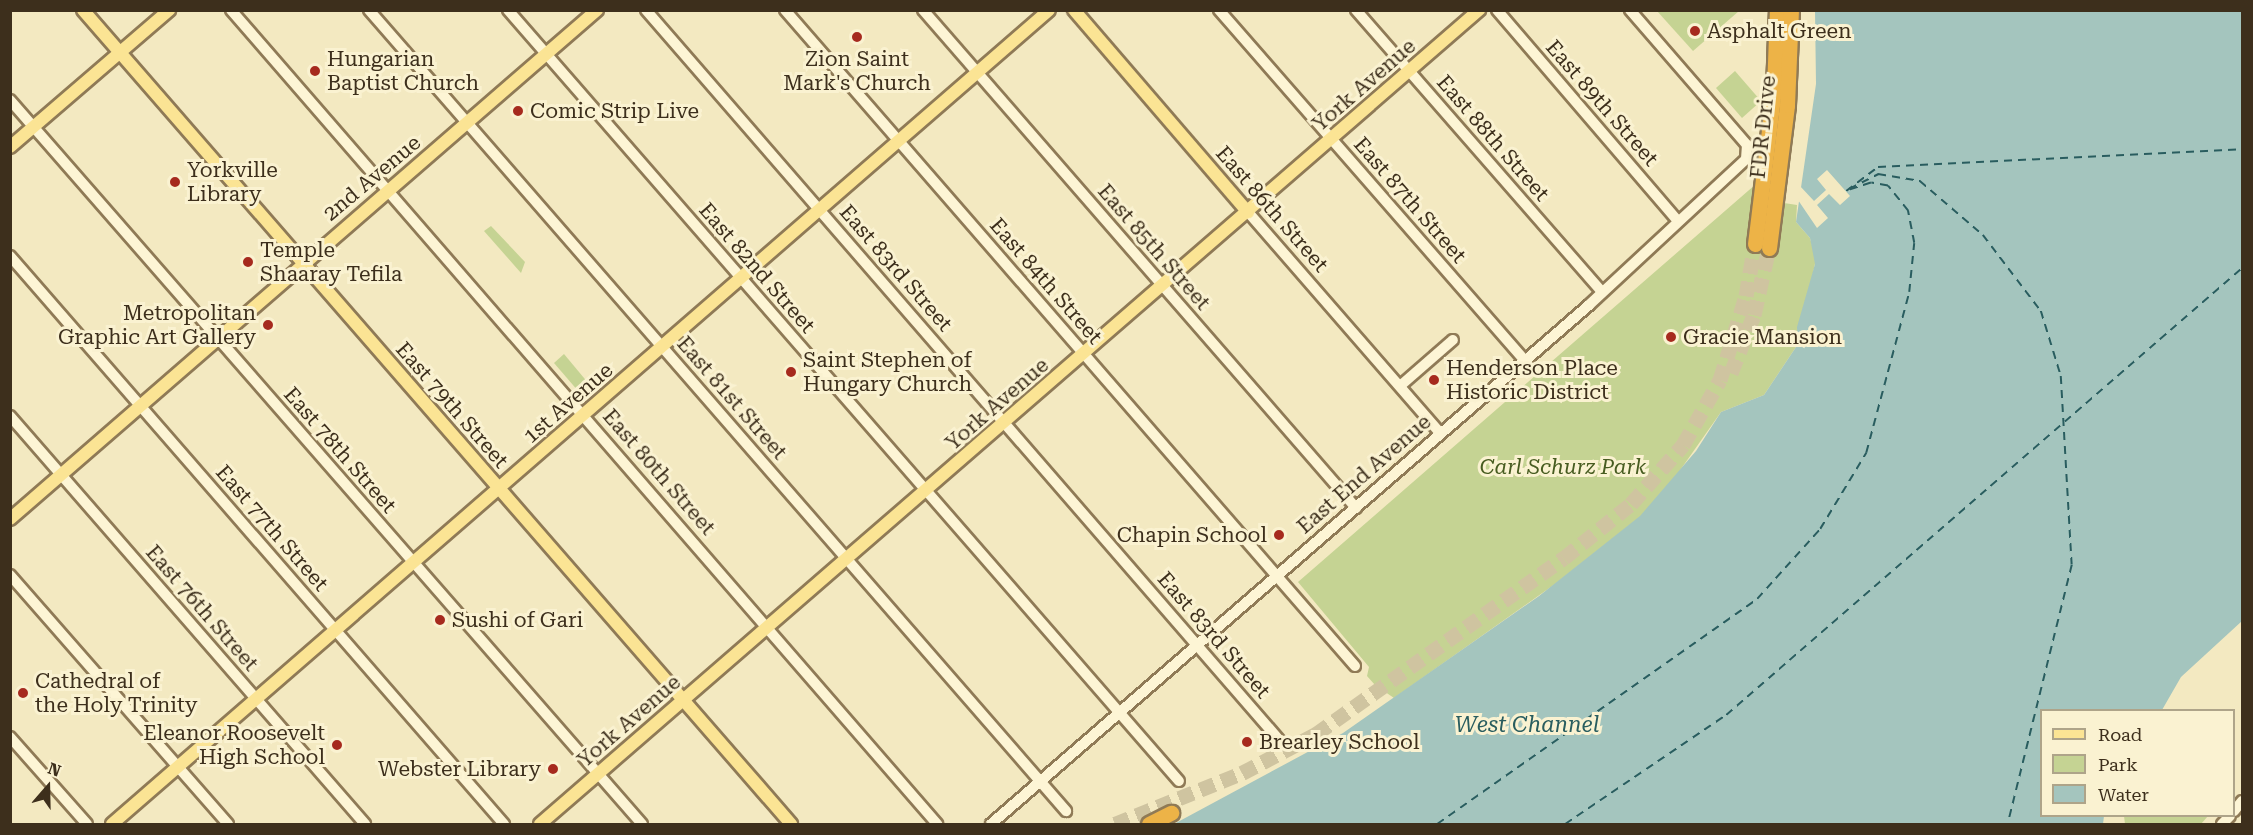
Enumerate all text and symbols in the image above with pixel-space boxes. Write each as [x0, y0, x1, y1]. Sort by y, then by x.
place label: Asphalt Green [1707, 18, 1852, 44]
marker: Asphalt Green [1688, 24, 1702, 38]
marker: Zion Saint Mark's Church [850, 30, 864, 44]
street label: York Avenue [1307, 33, 1421, 137]
street label: East 89th Street [1540, 35, 1664, 171]
place label: Hungarian Baptist Church [327, 46, 479, 96]
place label: Zion Saint Mark's Church [783, 46, 931, 96]
marker: Hungarian Baptist Church [308, 64, 322, 78]
street label: East 88th Street [1431, 70, 1555, 206]
street label: FDR Drive [1745, 74, 1781, 180]
place label: Comic Strip Live [530, 98, 699, 124]
marker: Comic Strip Live [511, 104, 525, 118]
street label: 2nd Avenue [318, 130, 426, 226]
street label: East 87th Street [1348, 132, 1472, 268]
street label: East 86th Street [1210, 141, 1334, 277]
place label: Yorkville Library [187, 157, 278, 207]
marker: Yorkville Library [168, 175, 182, 189]
street label: East 85th Street [1092, 179, 1216, 315]
street label: East 82nd Street [694, 198, 820, 338]
street label: East 83rd Street [834, 200, 958, 336]
street label: East 84th Street [984, 213, 1108, 349]
place label: Temple Shaaray Tefila [260, 237, 402, 287]
marker: Temple Shaaray Tefila [241, 255, 255, 269]
place label: Metropolitan Graphic Art Gallery [58, 300, 256, 350]
marker: Metropolitan Graphic Art Gallery [261, 318, 275, 332]
place label: Gracie Mansion [1683, 324, 1842, 350]
marker: Gracie Mansion [1664, 330, 1678, 344]
street label: East 81st Street [672, 331, 792, 465]
street label: East 79th Street [390, 337, 514, 473]
place label: Saint Stephen of Hungary Church [803, 347, 972, 397]
street label: York Avenue [940, 352, 1054, 456]
place label: Henderson Place Historic District [1446, 355, 1618, 405]
street label: 1st Avenue [518, 357, 618, 449]
marker: Saint Stephen of Hungary Church [784, 365, 798, 379]
marker: Henderson Place Historic District [1427, 373, 1441, 387]
street label: East 78th Street [278, 382, 402, 518]
street label: East 80th Street [597, 404, 721, 540]
street label: East End Avenue [1292, 409, 1436, 539]
park label: Carl Schurz Park [1480, 454, 1646, 480]
street label: East 77th Street [210, 460, 334, 596]
place label: Chapin School [1117, 522, 1267, 548]
marker: Chapin School [1272, 528, 1286, 542]
street label: East 76th Street [140, 540, 264, 676]
street label: East 83rd Street [1152, 567, 1276, 703]
place label: Sushi of Gari [452, 607, 583, 633]
marker: Sushi of Gari [433, 613, 447, 627]
place label: Cathedral of the Holy Trinity [35, 668, 197, 718]
street label: York Avenue [572, 669, 686, 773]
marker: Cathedral of the Holy Trinity [16, 686, 30, 700]
legend [2040, 709, 2235, 817]
water label: West Channel [1455, 712, 1599, 738]
place label: Eleanor Roosevelt High School [143, 720, 325, 770]
text: Road [2098, 724, 2142, 745]
place label: Brearley School [1259, 729, 1419, 755]
marker: Brearley School [1240, 735, 1254, 749]
marker: Eleanor Roosevelt High School [330, 738, 344, 752]
text: Park [2098, 754, 2138, 775]
place label: Webster Library [378, 756, 541, 782]
north arrow [18, 757, 78, 817]
text: N [45, 759, 63, 781]
marker: Webster Library [546, 762, 560, 776]
text: Water [2098, 784, 2149, 805]

